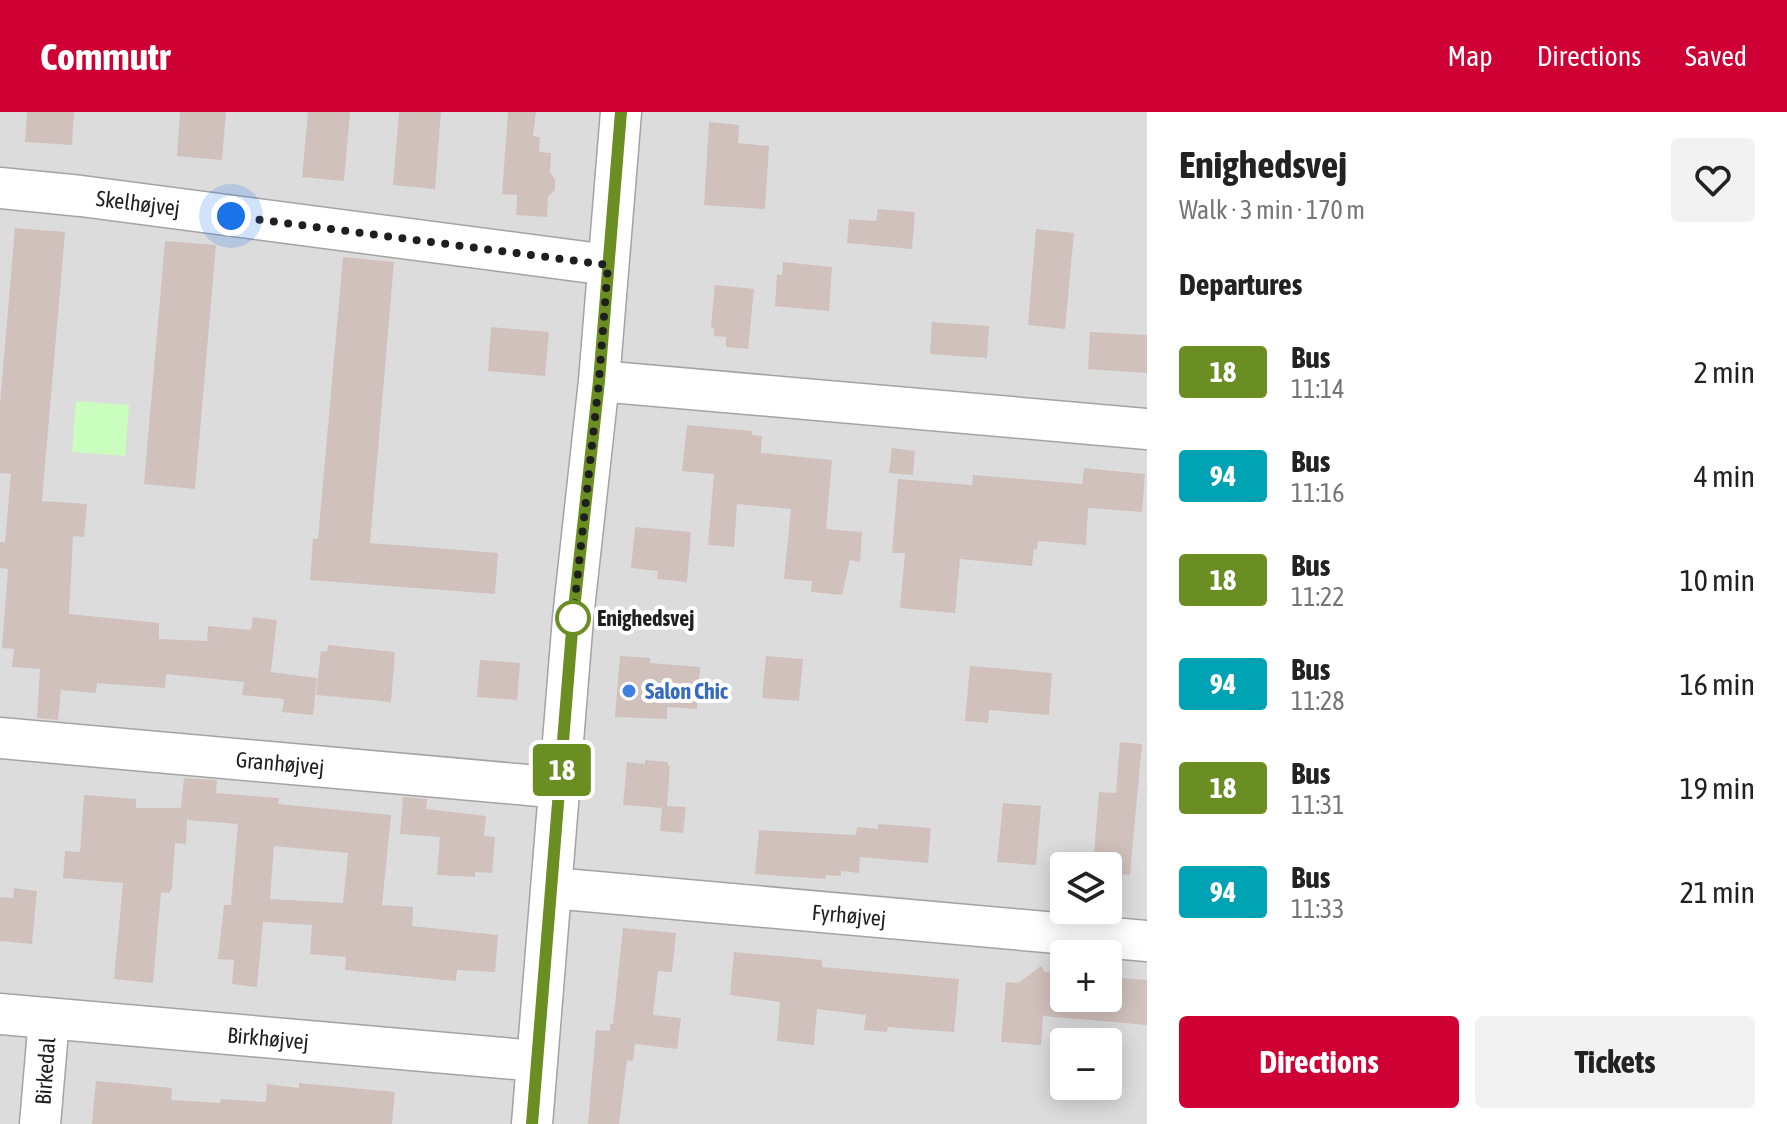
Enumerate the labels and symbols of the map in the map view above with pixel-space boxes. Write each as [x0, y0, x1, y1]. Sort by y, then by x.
street label: Skelhøjvej [95, 185, 181, 221]
your location [211, 196, 251, 236]
marker: Enighedsvej [556, 601, 590, 635]
place label: Enighedsvej [597, 605, 694, 631]
place label: Salon Chic [645, 678, 729, 704]
marker: Salon Chic [620, 682, 638, 700]
line badge: 18 [526, 744, 598, 796]
street label: Granhøjvej [235, 746, 325, 780]
street label: Fyrhøjvej [811, 899, 887, 931]
street label: Birkhøjvej [226, 1021, 310, 1055]
street label: Birkedal [30, 1036, 60, 1106]

